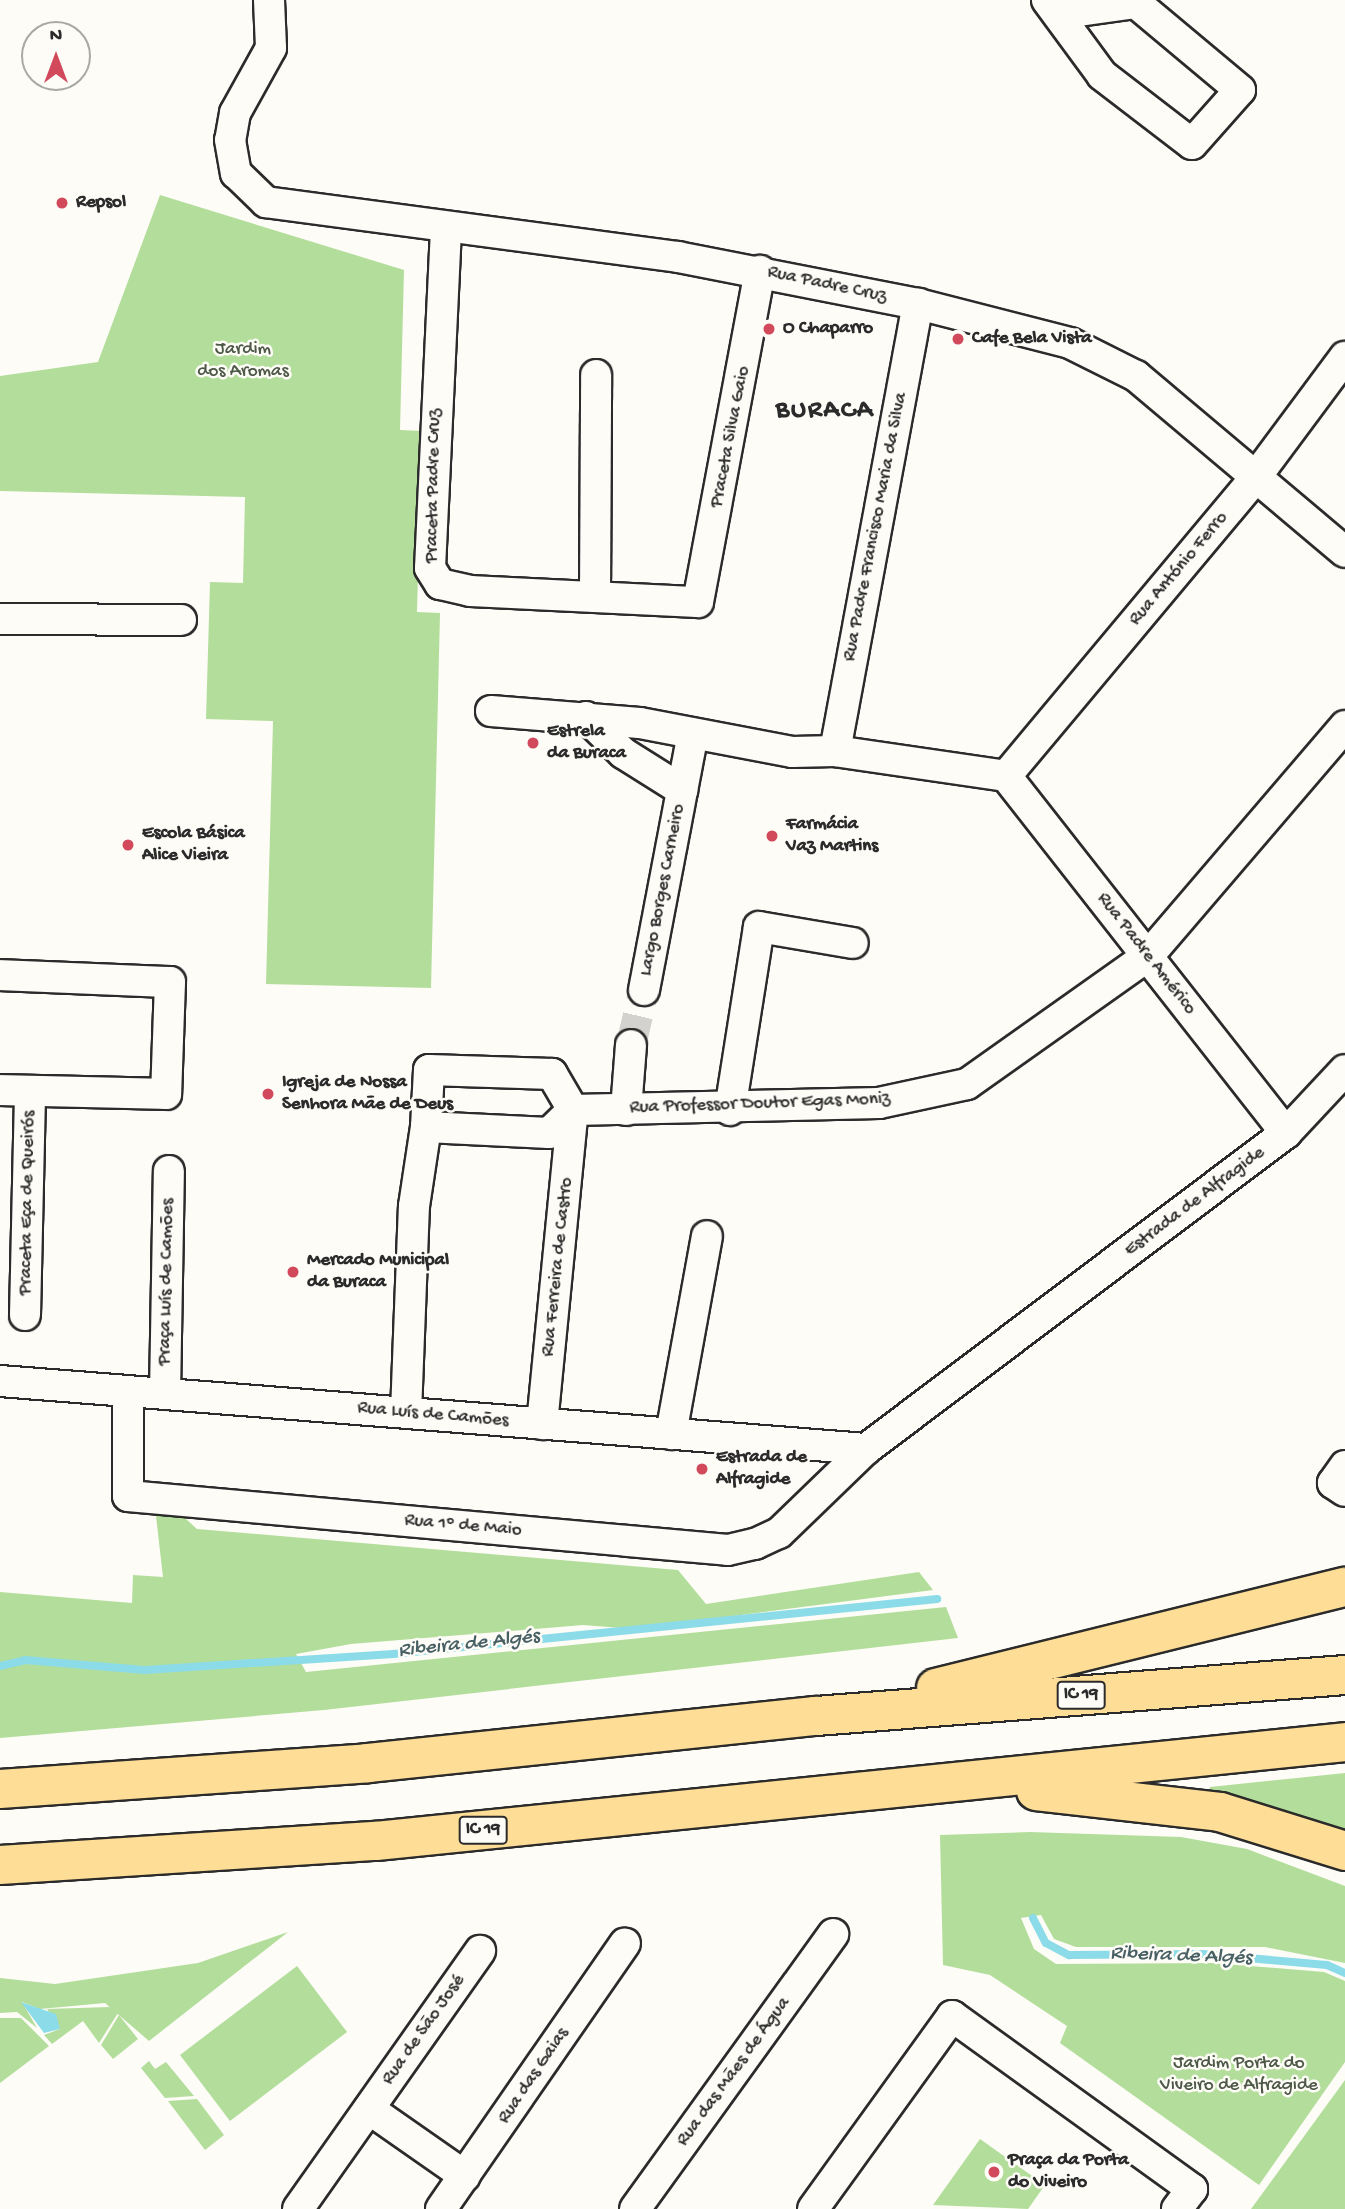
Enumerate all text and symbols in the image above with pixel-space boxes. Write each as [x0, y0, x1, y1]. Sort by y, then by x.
north arrow [21, 21, 91, 91]
text: N [50, 25, 62, 48]
place label: Repsol [76, 192, 126, 214]
marker: Repsol [54, 195, 70, 211]
street label: Rua Padre Cruz [765, 261, 889, 309]
place label: O Chaparro [783, 318, 873, 340]
marker: O Chaparro [761, 321, 777, 337]
place label: Cafe Bela Vista [972, 328, 1092, 350]
marker: Cafe Bela Vista [950, 331, 966, 347]
park label: Jardim dos Aromas [197, 339, 289, 383]
street label: Praceta Silva Gaio [706, 364, 756, 510]
street label: Rua Padre Francisco Maria da Silva [839, 391, 913, 663]
district label: BURACA [776, 396, 874, 428]
street label: Praceta Padre Cruz [421, 409, 447, 563]
street label: Rua António Ferro [1125, 507, 1233, 631]
place label: Estrela da Buraca [547, 721, 626, 765]
marker: Estrela da Buraca [525, 735, 541, 751]
street label: Largo Borges Carneiro [635, 802, 691, 978]
place label: Farmácia Vaz Martins [786, 814, 878, 858]
place label: Escola Básica Alice Vieira [142, 823, 245, 867]
marker: Farmácia Vaz Martins [764, 828, 780, 844]
marker: Escola Básica Alice Vieira [120, 837, 136, 853]
street label: Rua Padre Américo [1091, 888, 1201, 1020]
place label: Igreja de Nossa Senhora Mãe de Deus [282, 1072, 453, 1116]
marker: Igreja de Nossa Senhora Mãe de Deus [260, 1086, 276, 1102]
street label: Rua Professor Doutor Egas Moniz [629, 1088, 891, 1120]
street label: Praceta Eça de Queirós [15, 1110, 41, 1296]
street label: Estrada de Alfragide [1120, 1142, 1270, 1262]
street label: Rua Ferreira de Castro [537, 1176, 579, 1358]
street label: Praça Luís de Camões [154, 1198, 180, 1366]
place label: Mercado Municipal da Buraca [307, 1250, 449, 1294]
marker: Mercado Municipal da Buraca [285, 1264, 301, 1280]
street label: Rua Luís de Camões [356, 1397, 510, 1433]
place label: Estrada de Alfragide [716, 1447, 807, 1491]
marker: Estrada de Alfragide [694, 1461, 710, 1477]
street label: Rua 1º de Maio [403, 1510, 523, 1542]
water label: Ribeira de Algés [397, 1625, 541, 1665]
road number: IC 19 [1056, 1680, 1106, 1710]
road number: IC 19 [458, 1816, 508, 1844]
water label: Ribeira de Algés [1110, 1942, 1252, 1972]
street label: Rua de São José [377, 1970, 471, 2090]
street label: Rua das Mães de Água [672, 1993, 796, 2151]
street label: Rua das Gaias [493, 2023, 575, 2129]
park label: Jardim Porta do Viveiro de Alfragide [1160, 2053, 1318, 2097]
place label: Praça da Porta do Viveiro [1008, 2150, 1129, 2194]
marker: Praça da Porta do Viveiro [986, 2164, 1002, 2180]

